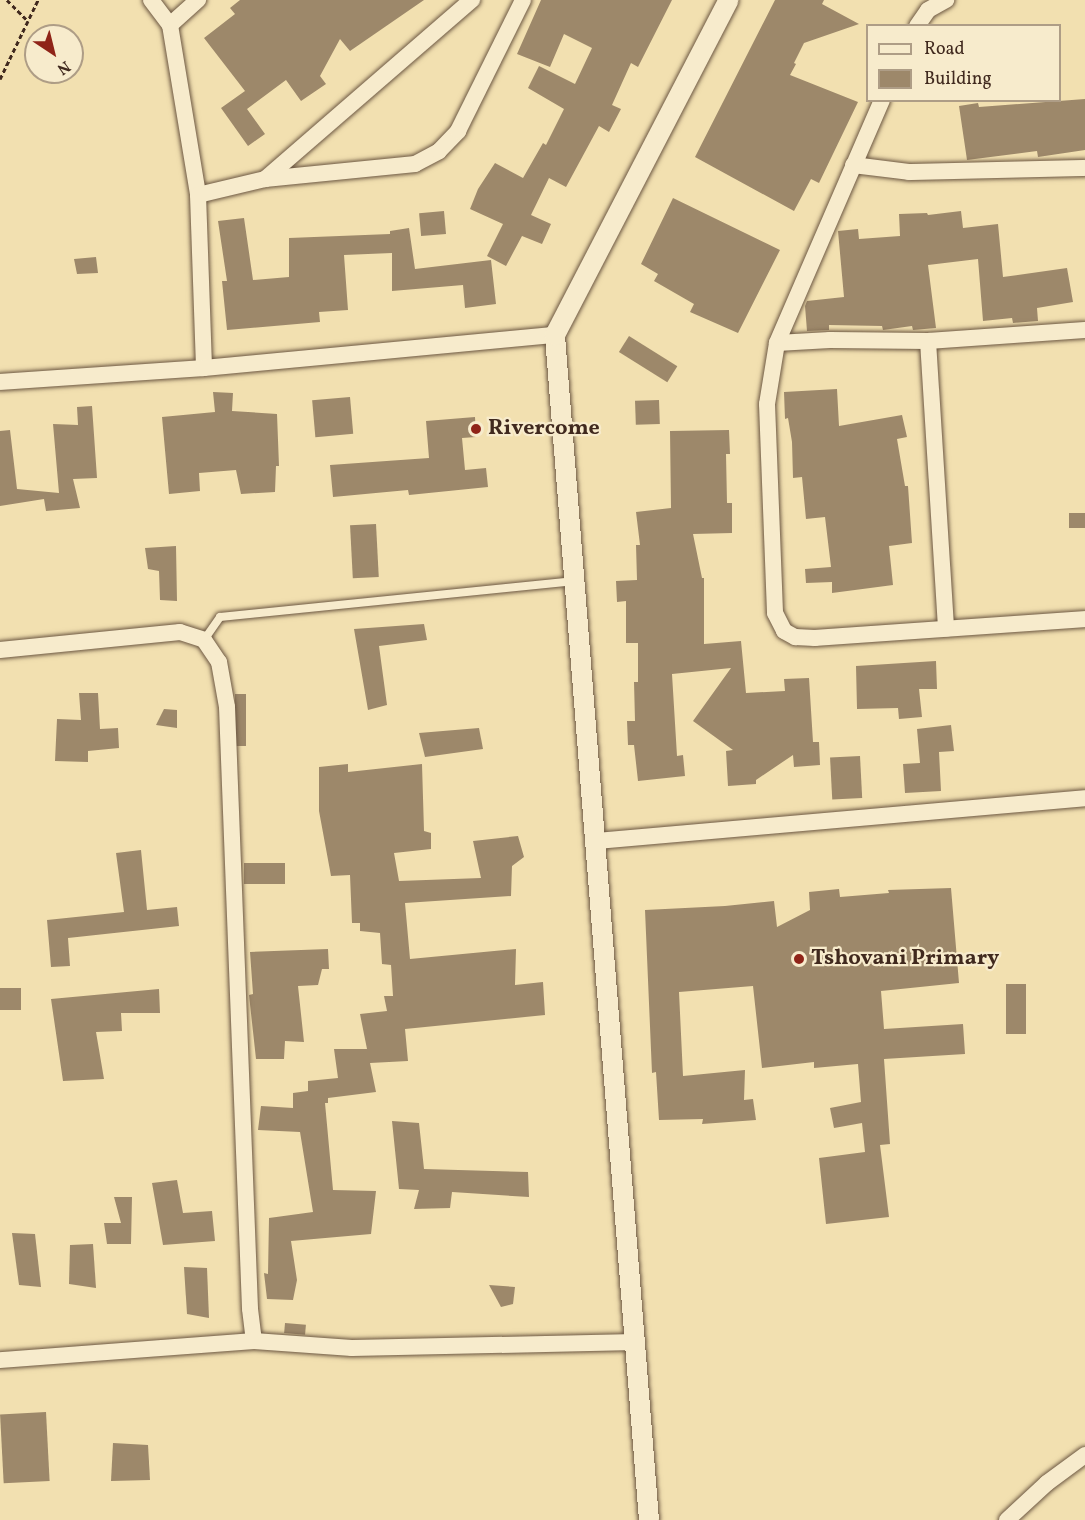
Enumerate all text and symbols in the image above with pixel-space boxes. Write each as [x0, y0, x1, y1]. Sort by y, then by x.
north arrow [24, 24, 84, 84]
legend [866, 24, 1061, 102]
text: Road [924, 37, 965, 62]
text: N [52, 55, 74, 79]
text: Building [924, 67, 992, 92]
place label: Rivercome [488, 416, 600, 442]
marker: Rivercome [469, 422, 483, 436]
place label: Tshovani Primary [811, 946, 999, 972]
marker: Tshovani Primary [792, 952, 806, 966]

